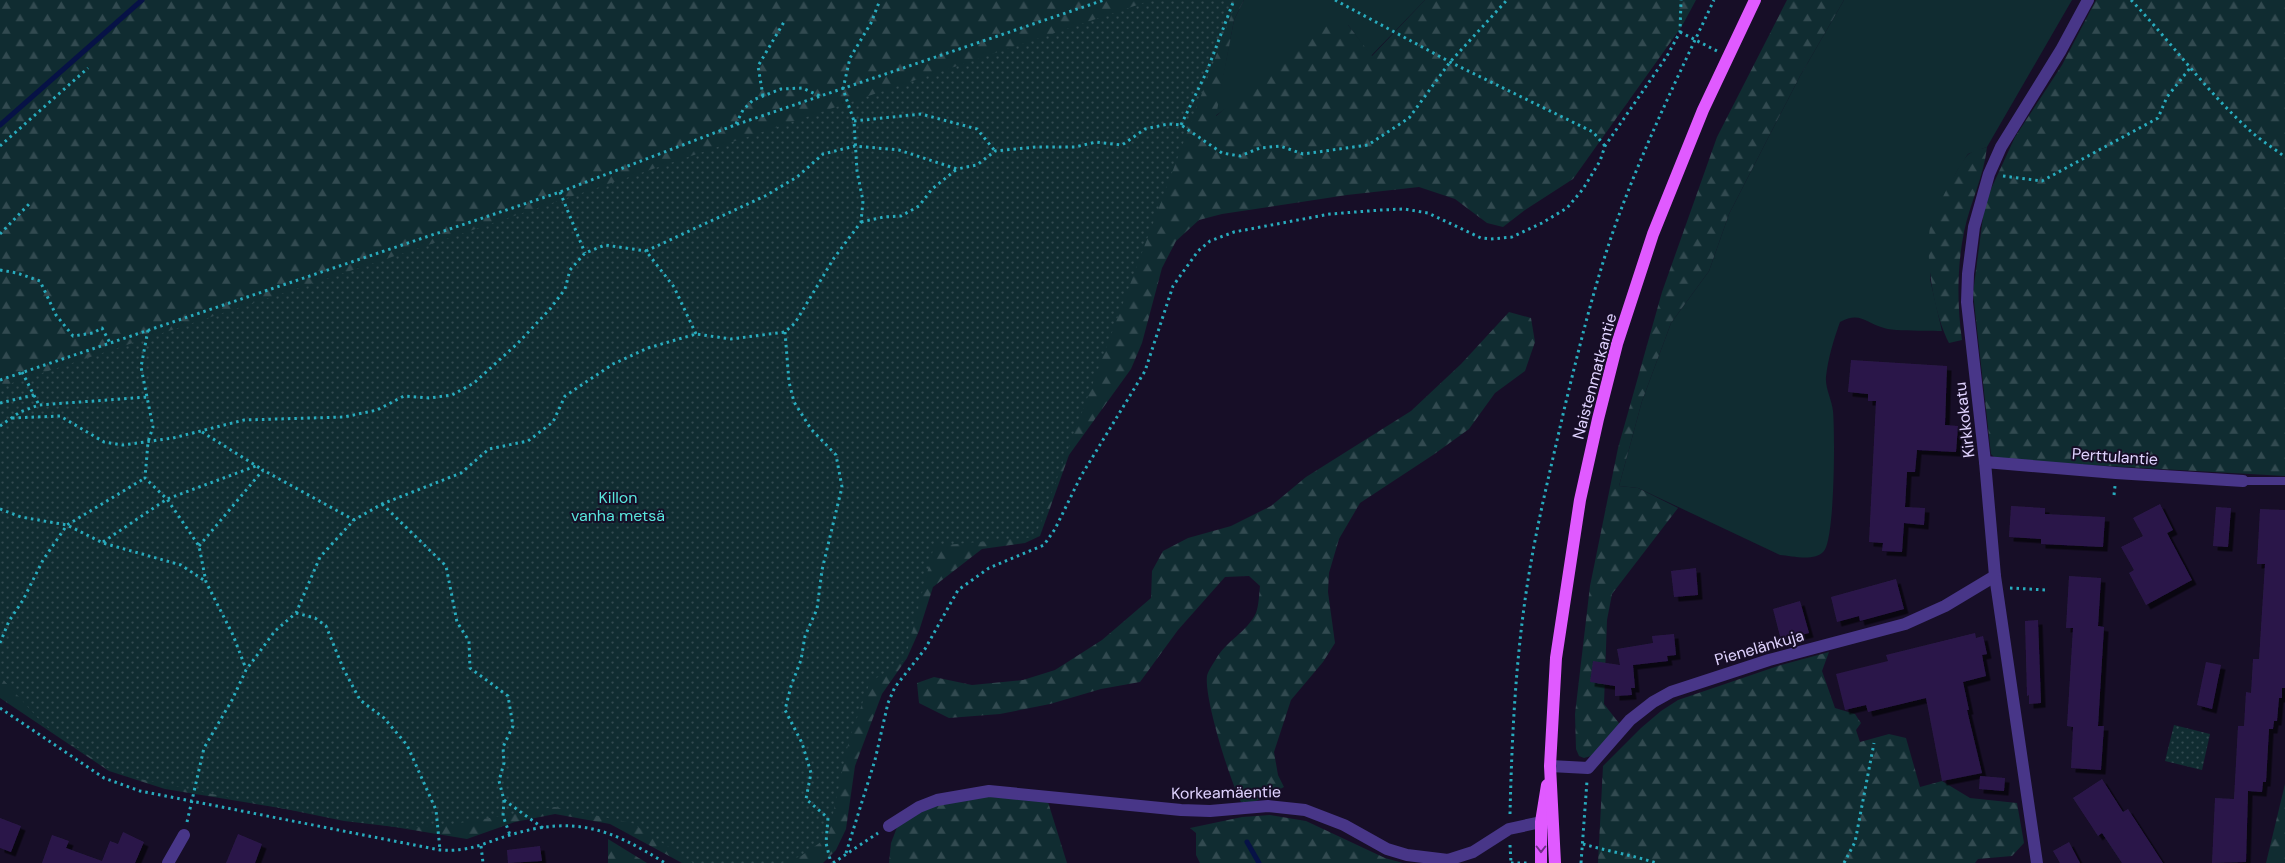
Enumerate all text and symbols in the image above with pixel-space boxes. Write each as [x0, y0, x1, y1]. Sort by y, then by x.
street label: Naistenmatkantie [1568, 311, 1621, 441]
street label: Kirkkokatu [1949, 381, 1980, 459]
street label: Perttulantie [2071, 443, 2159, 470]
park label: Killon vanha metsä [571, 487, 665, 526]
street label: Pienelänkuja [1712, 625, 1806, 670]
street label: Korkeamäentie [1171, 781, 1281, 804]
one-way arrow [1536, 845, 1546, 853]

